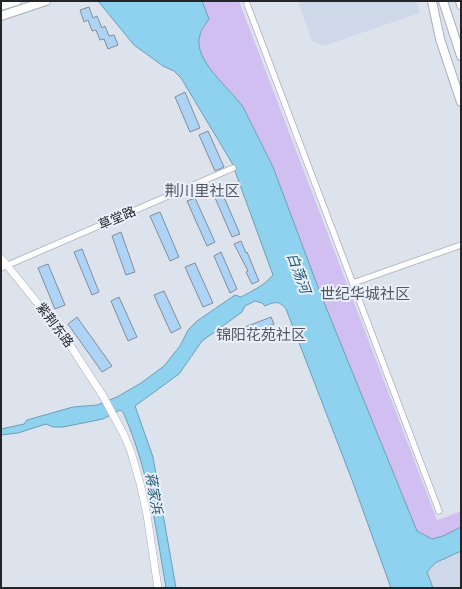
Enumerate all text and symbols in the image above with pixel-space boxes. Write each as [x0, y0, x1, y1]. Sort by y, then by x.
district label: 荆川里社区 [164, 182, 240, 199]
street label: 草堂路 [96, 203, 138, 233]
water label: 白荡河 [284, 251, 315, 298]
district label: 世纪华城社区 [320, 285, 410, 302]
street label: 紫荆东路 [33, 300, 77, 350]
district label: 锦阳花苑社区 [216, 326, 306, 343]
water label: 蒋家浜 [142, 471, 166, 516]

